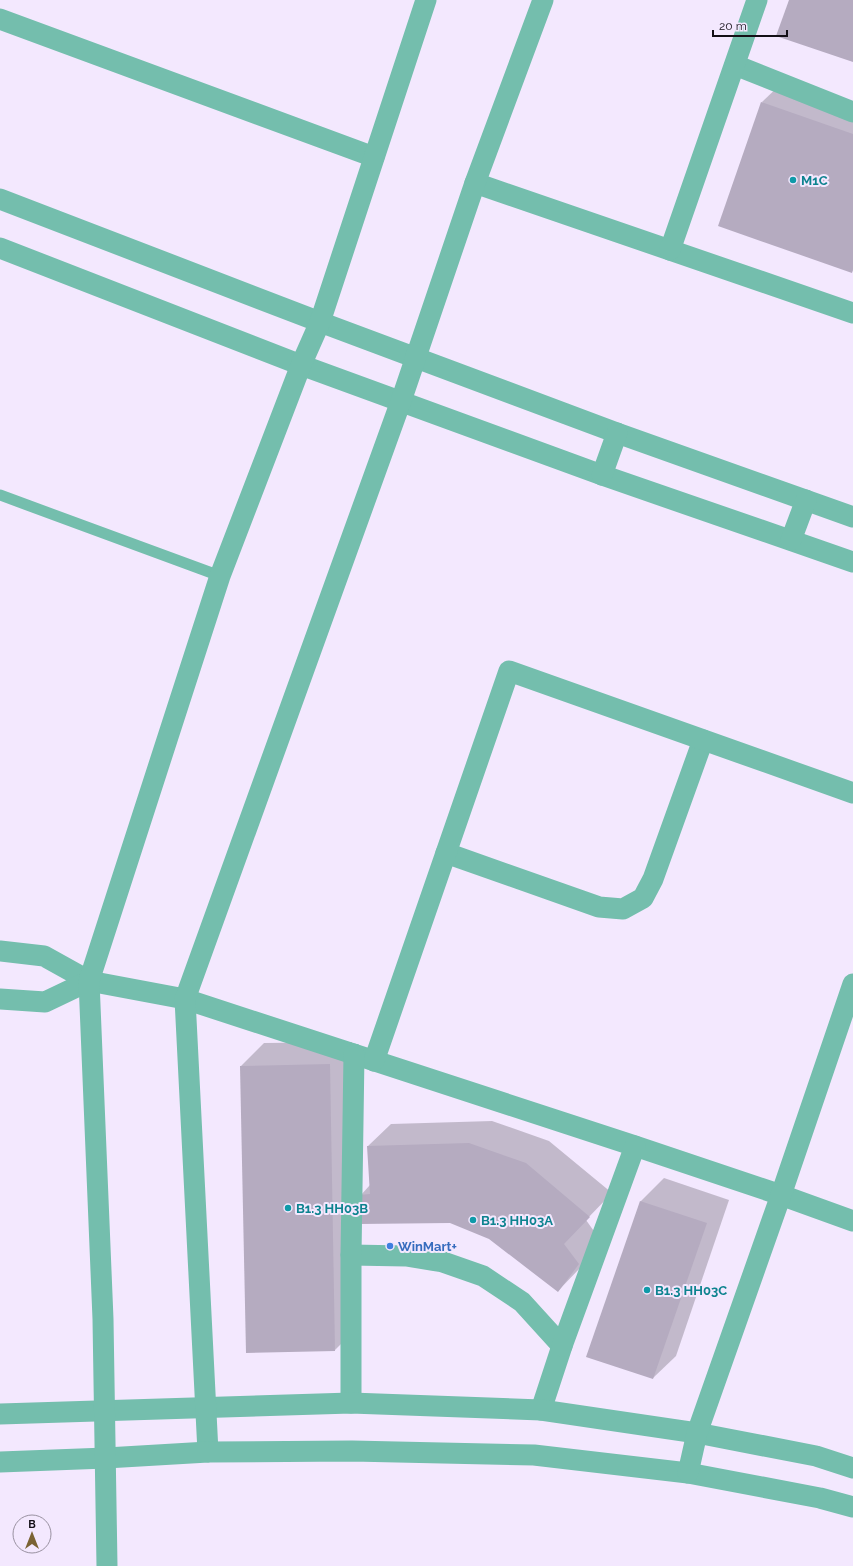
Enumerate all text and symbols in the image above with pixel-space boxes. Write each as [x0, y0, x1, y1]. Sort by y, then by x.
scale bar [713, 12, 787, 38]
text: 20 m [719, 19, 747, 33]
place label: M1C [801, 173, 828, 188]
marker: M1C [788, 175, 798, 185]
place label: B1.3 HH03B [296, 1201, 368, 1216]
marker: B1.3 HH03B [283, 1203, 293, 1213]
place label: B1.3 HH03A [481, 1213, 553, 1228]
marker: B1.3 HH03A [468, 1215, 478, 1225]
place label: WinMart+ [398, 1239, 457, 1254]
marker: WinMart+ [385, 1241, 395, 1251]
place label: B1.3 HH03C [655, 1283, 727, 1298]
marker: B1.3 HH03C [642, 1285, 652, 1295]
north arrow [12, 1514, 52, 1554]
text: B [28, 1518, 36, 1531]

